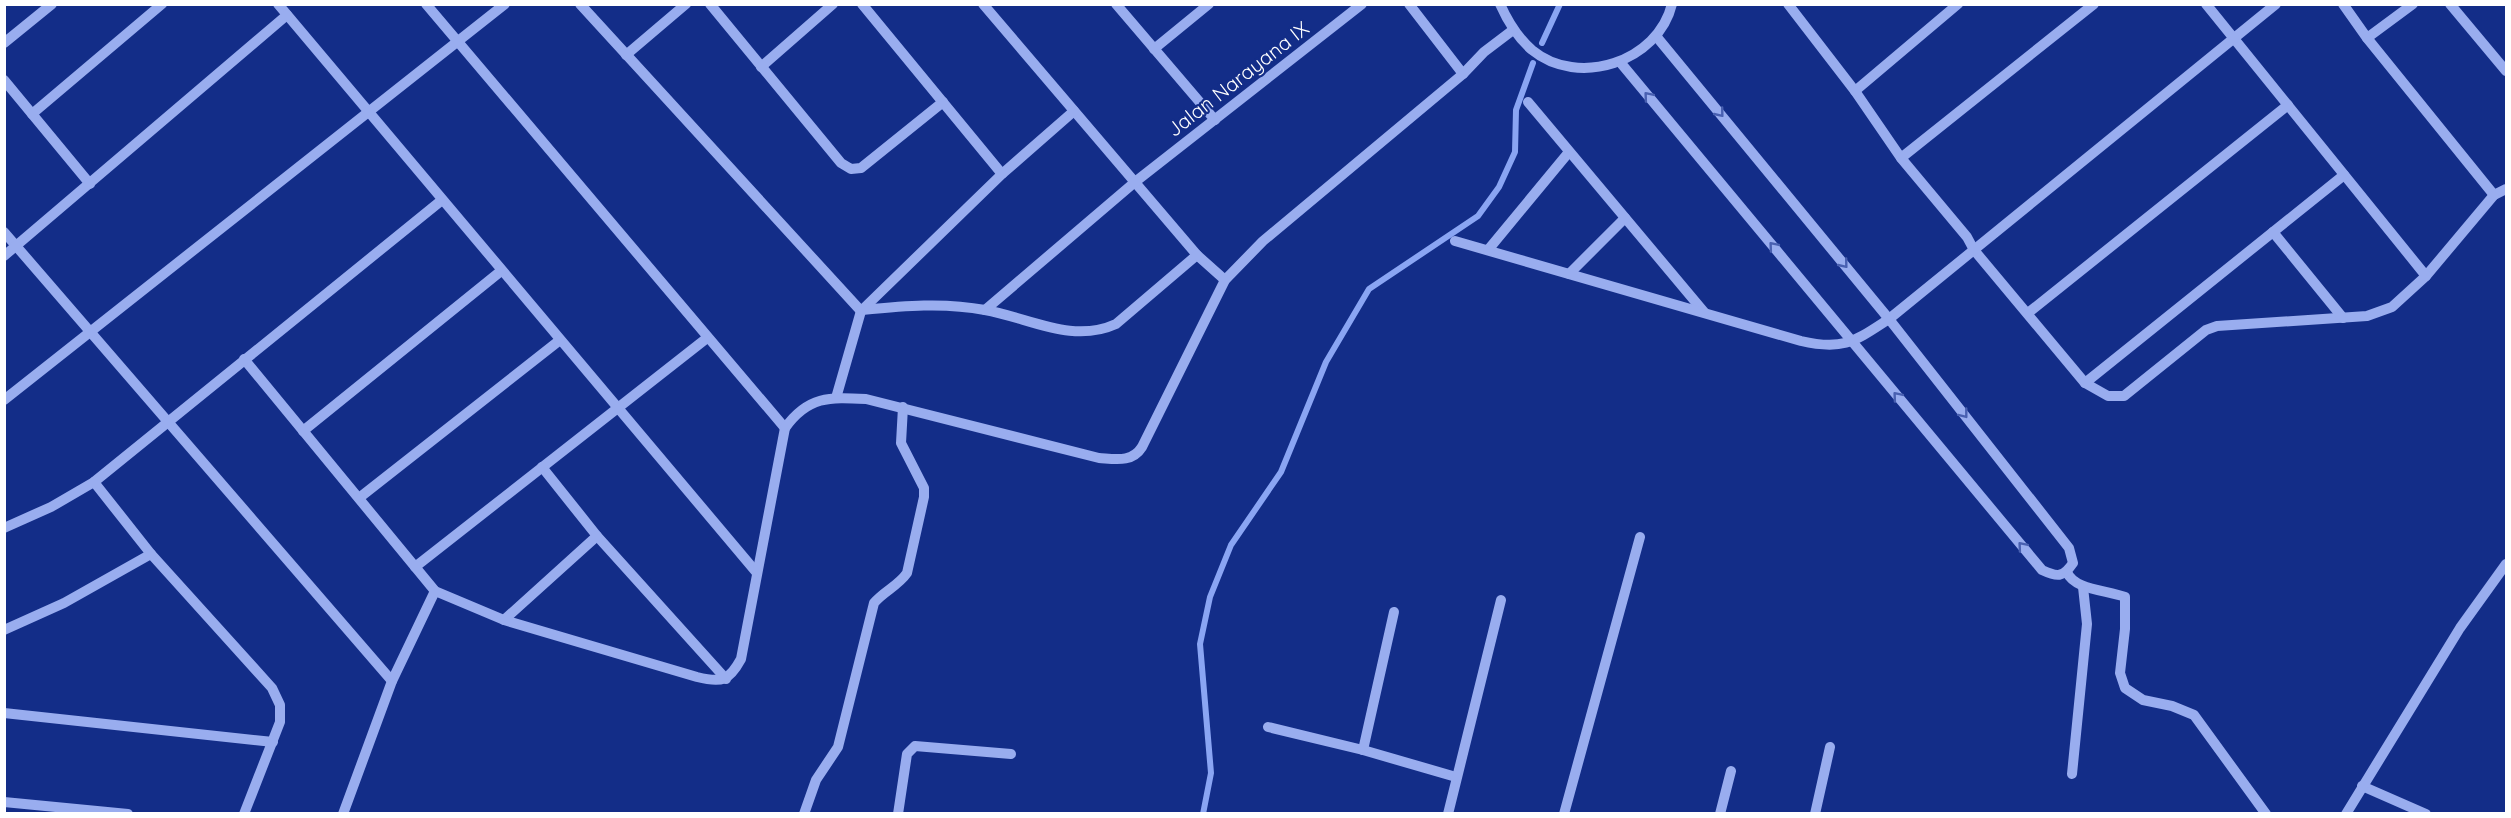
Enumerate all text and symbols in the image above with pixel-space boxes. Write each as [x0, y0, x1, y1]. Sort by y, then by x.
street label: Jalan Narayana IX [1162, 15, 1314, 142]
one-way arrow [1645, 91, 1656, 102]
one-way arrow [1713, 106, 1724, 117]
one-way arrow [1769, 242, 1780, 253]
one-way arrow [1837, 257, 1848, 268]
one-way arrow [1893, 392, 1904, 403]
one-way arrow [1956, 407, 1967, 418]
one-way arrow [2018, 542, 2029, 553]

